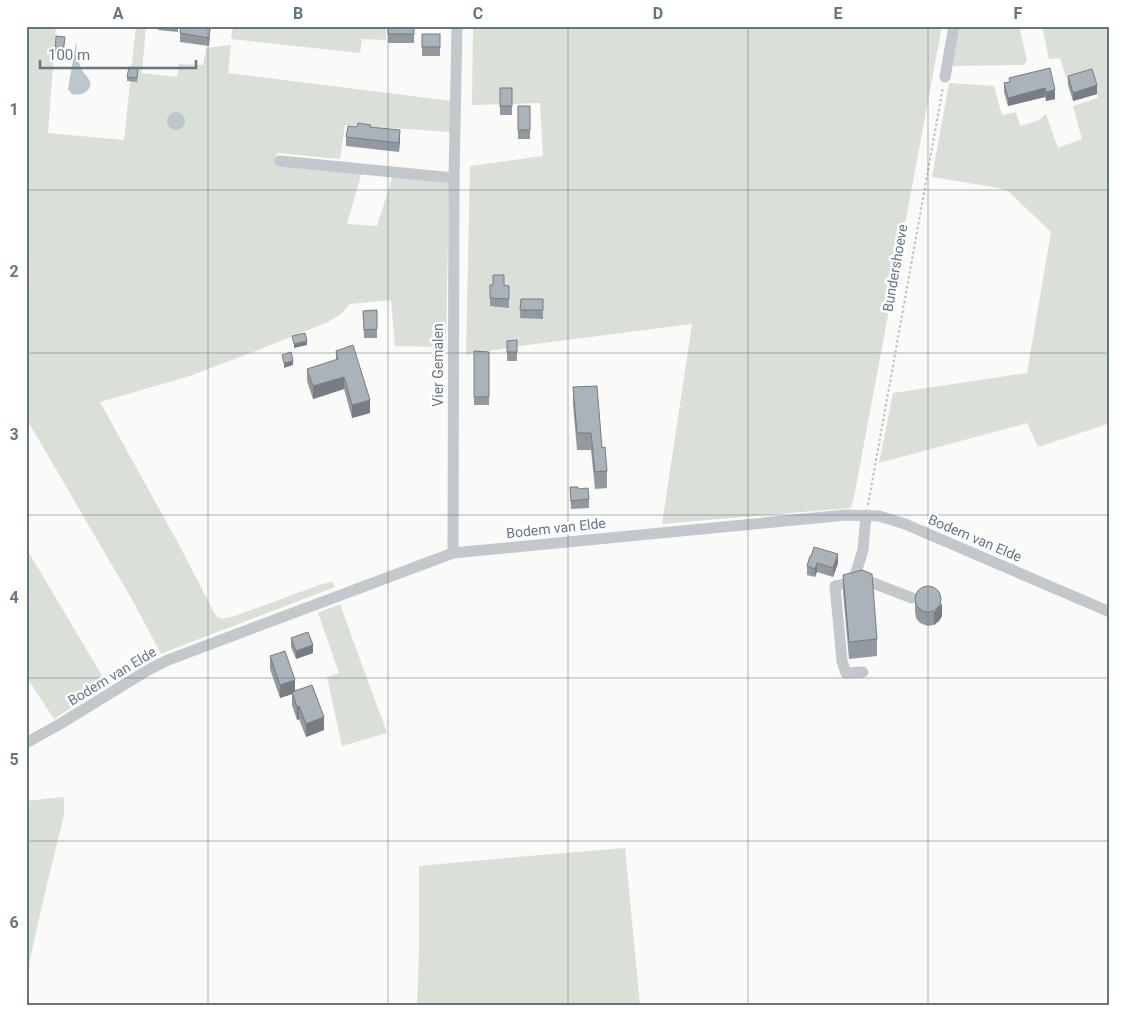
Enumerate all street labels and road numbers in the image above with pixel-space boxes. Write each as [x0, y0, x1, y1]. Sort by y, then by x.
street label: Bundershoeve [879, 223, 911, 313]
street label: Vier Gemalen [430, 323, 446, 407]
street label: Bodem van Elde [926, 511, 1024, 565]
street label: Bodem van Elde [505, 515, 607, 541]
street label: Bodem van Elde [65, 643, 159, 709]

